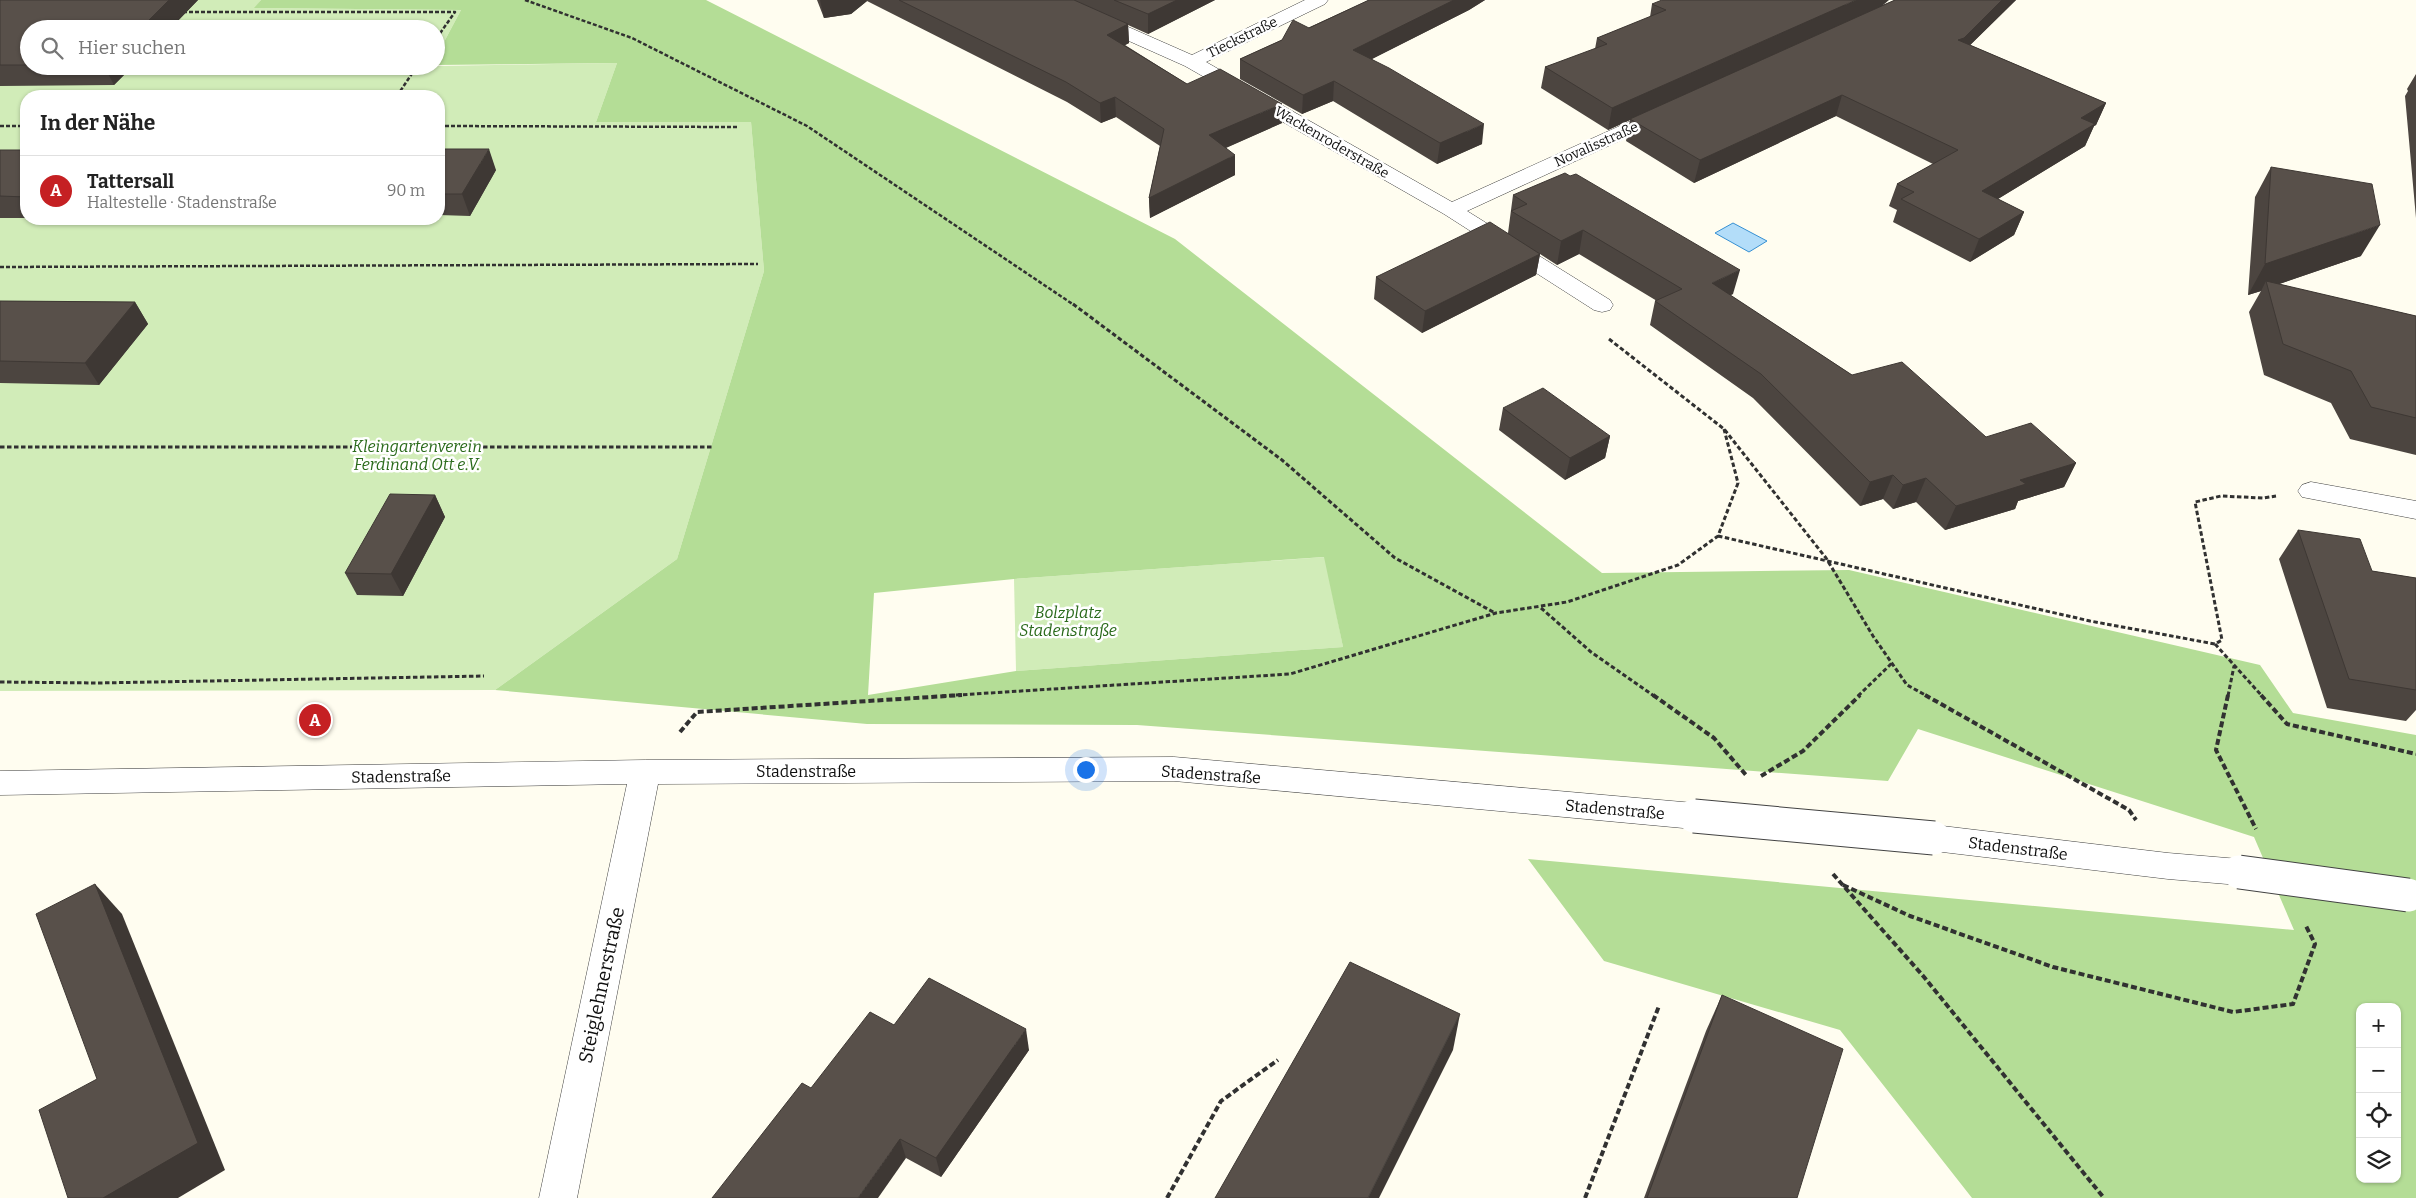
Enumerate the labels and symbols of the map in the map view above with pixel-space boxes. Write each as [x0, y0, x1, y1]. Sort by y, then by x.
street label: Tieckstraße [1204, 13, 1280, 62]
street label: Wackenroderstraße [1271, 103, 1392, 182]
street label: Novalisstraße [1552, 118, 1641, 171]
park label: Kleingartenverein Ferdinand Ott e.V. [352, 437, 482, 474]
park label: Bolzplatz Stadenstraße [1019, 603, 1117, 640]
pin: A [299, 701, 331, 739]
your location [1073, 757, 1099, 783]
street label: Stadenstraße [756, 762, 856, 781]
street label: Stadenstraße [1160, 762, 1261, 787]
street label: Stadenstraße [351, 766, 451, 787]
street label: Stadenstraße [1564, 796, 1666, 823]
street label: Stadenstraße [1967, 833, 2069, 864]
street label: Steiglehnerstraße [574, 905, 629, 1065]

